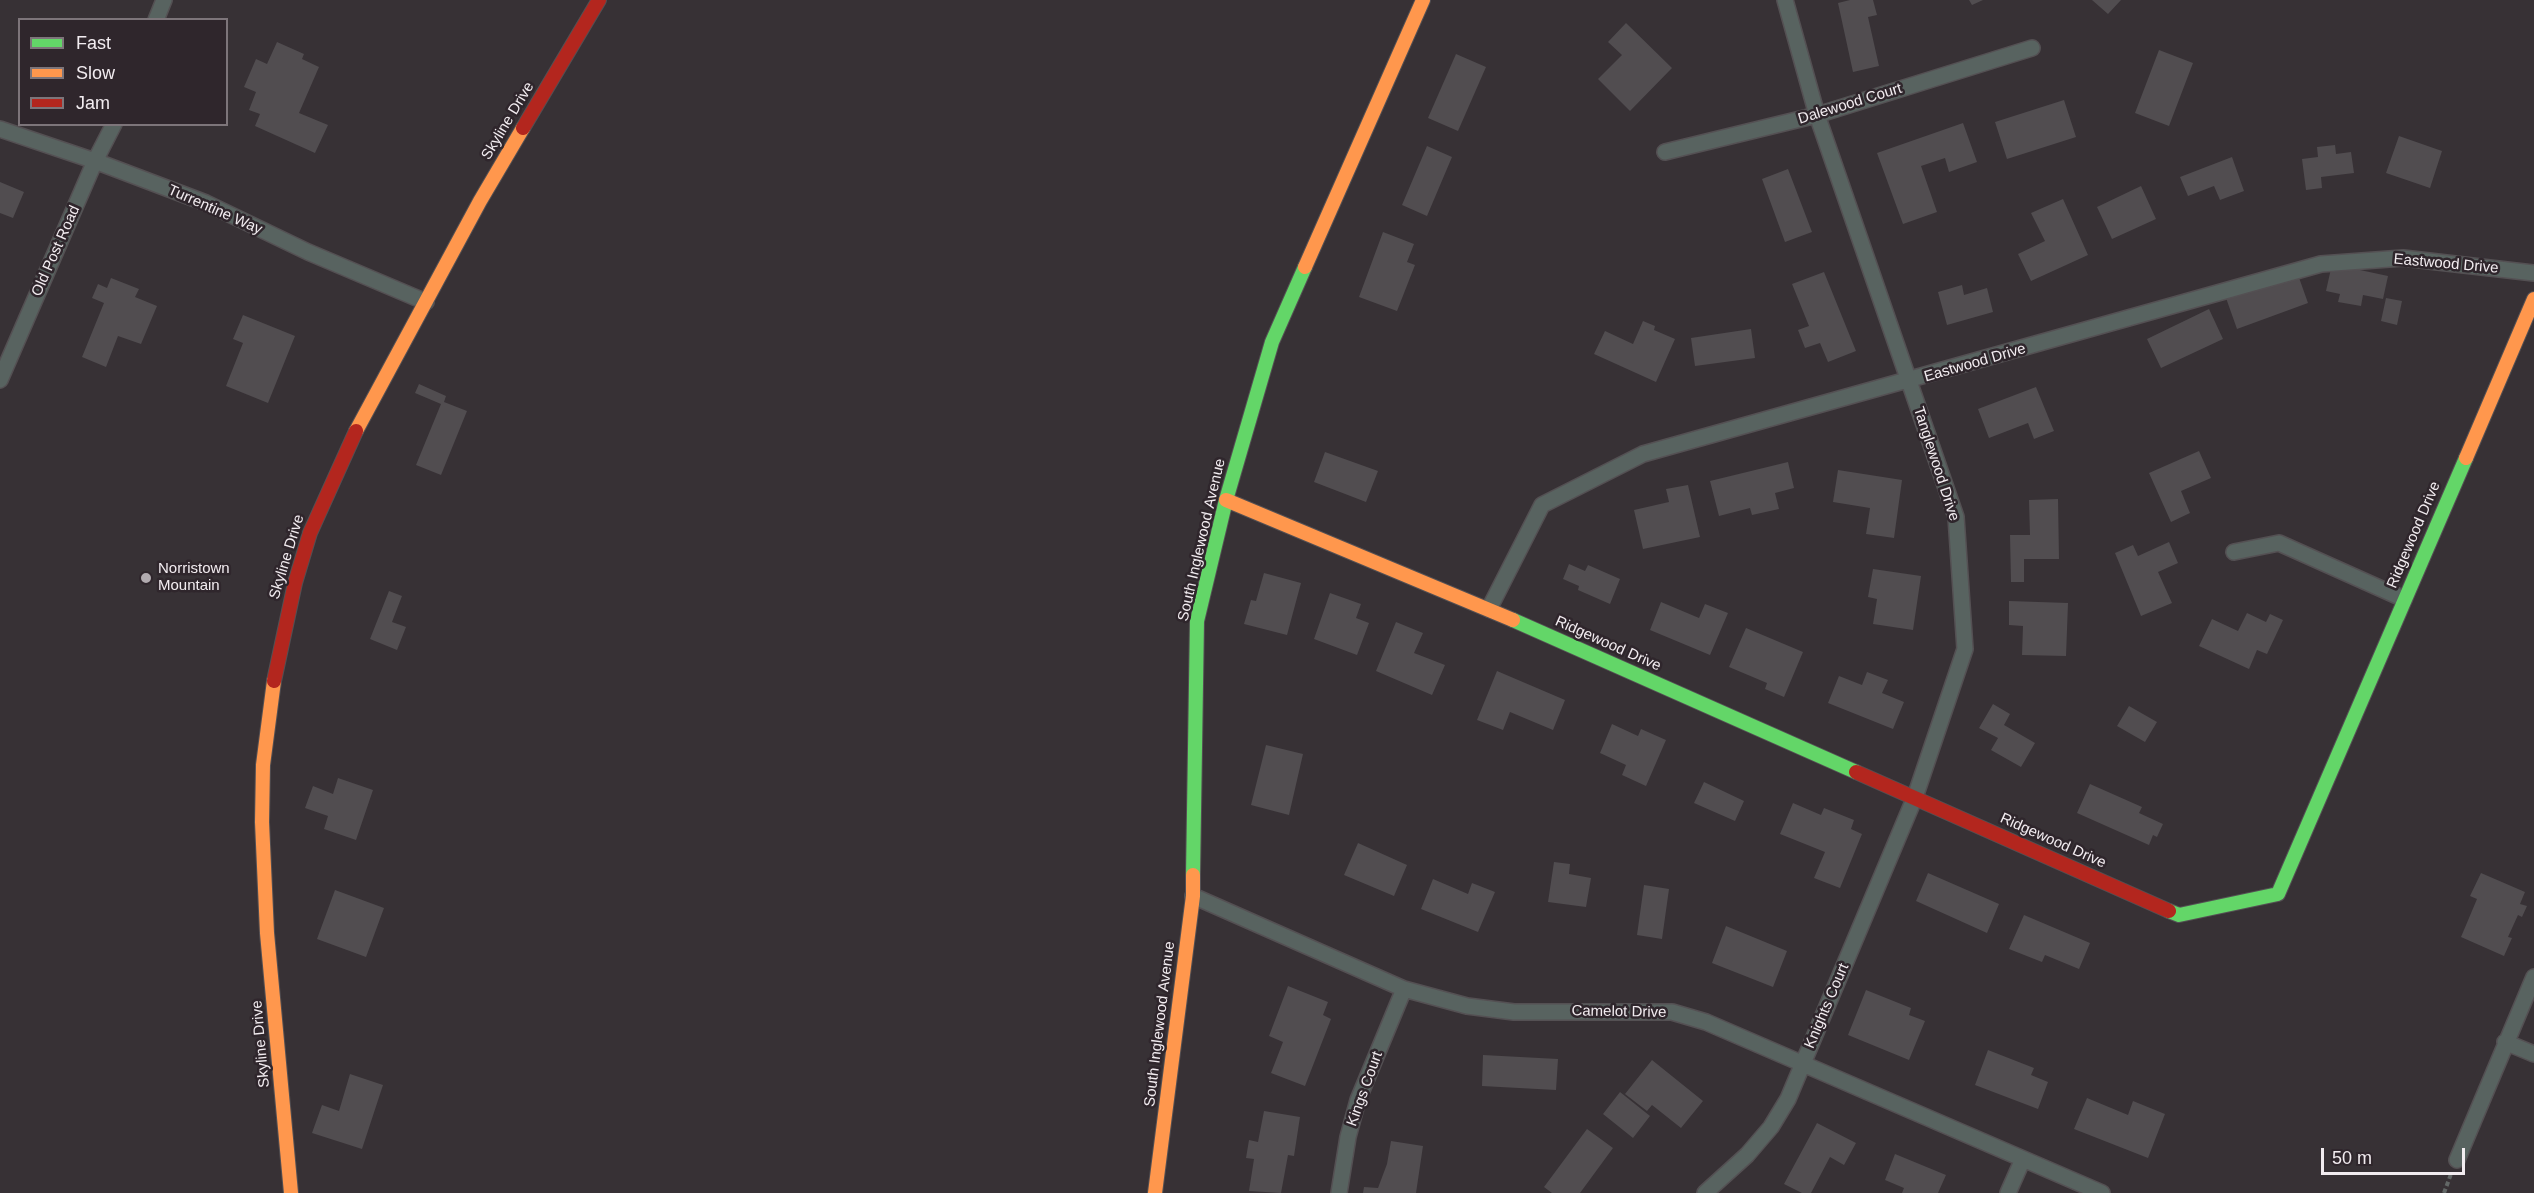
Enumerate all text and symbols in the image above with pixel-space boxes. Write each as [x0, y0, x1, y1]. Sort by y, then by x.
legend [18, 18, 228, 126]
text: Fast [76, 33, 111, 53]
text: Slow [76, 63, 115, 83]
street label: Skyline Drive [478, 79, 538, 163]
street label: Dalewood Court [1796, 80, 1904, 128]
text: Jam [76, 93, 110, 113]
street label: Turrentine Way [165, 181, 265, 239]
street label: Old Post Road [28, 203, 84, 299]
street label: Eastwood Drive [2393, 250, 2499, 278]
street label: Eastwood Drive [1922, 340, 2028, 386]
street label: Tanglewood Drive [1909, 405, 1963, 523]
street label: South Inglewood Avenue [1175, 457, 1229, 623]
street label: Ridgewood Drive [2383, 479, 2445, 591]
street label: Skyline Drive [266, 513, 308, 601]
place label: Norristown Mountain [158, 560, 230, 595]
marker: Norristown Mountain [139, 571, 153, 585]
street label: Ridgewood Drive [1552, 613, 1664, 675]
street label: Ridgewood Drive [1997, 810, 2109, 872]
street label: South Inglewood Avenue [1141, 940, 1179, 1108]
street label: Knights Court [1801, 961, 1853, 1051]
street label: Skyline Drive [248, 1000, 274, 1088]
street label: Camelot Drive [1571, 1002, 1667, 1022]
street label: Kings Court [1343, 1049, 1387, 1129]
scale bar [2324, 1136, 2468, 1174]
text: 50 m [2332, 1148, 2372, 1168]

